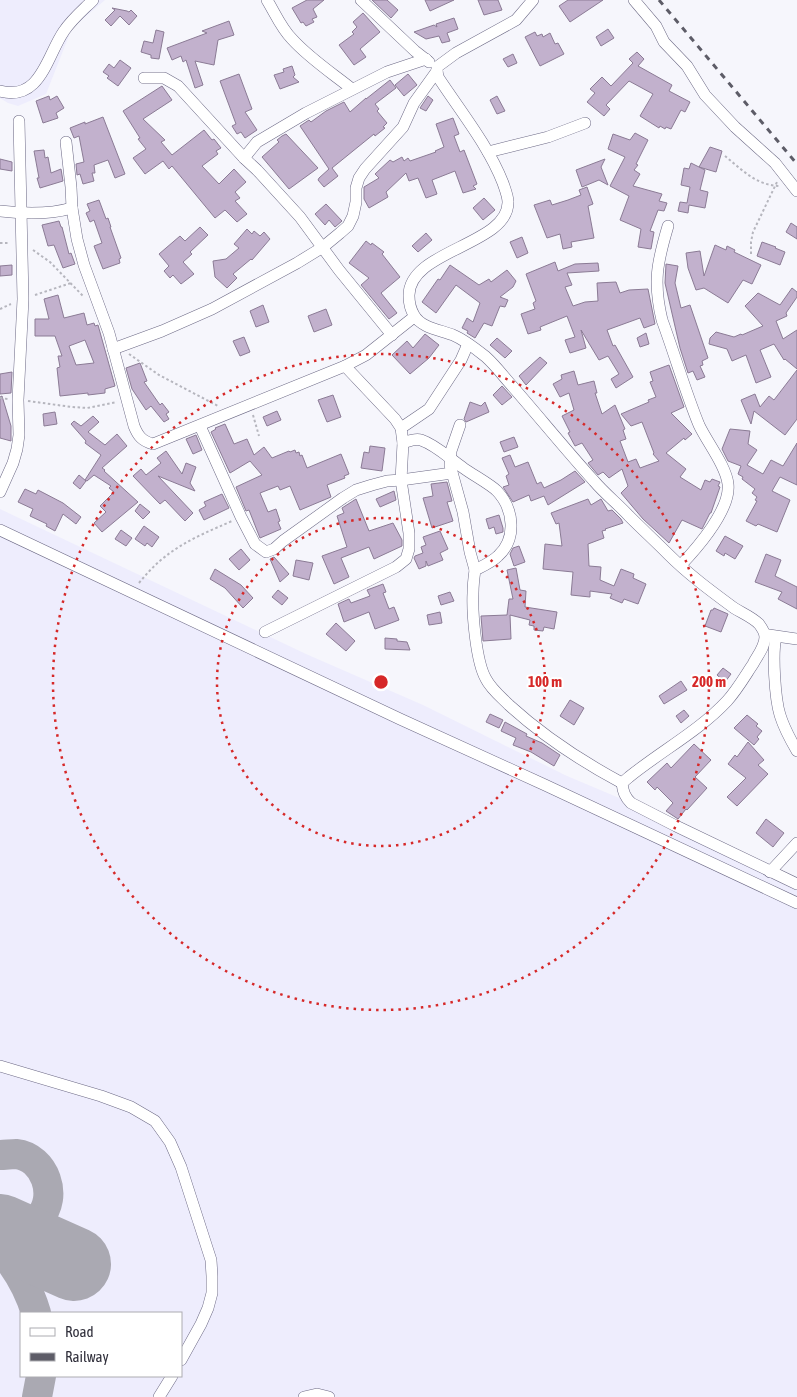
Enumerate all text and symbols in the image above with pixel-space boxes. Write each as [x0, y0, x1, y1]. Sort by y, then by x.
centre of rings [372, 673, 390, 691]
text: 100 m [528, 673, 562, 690]
text: 200 m [692, 673, 726, 690]
legend [20, 1312, 182, 1377]
text: Road [65, 1323, 94, 1340]
text: Railway [65, 1348, 109, 1365]

